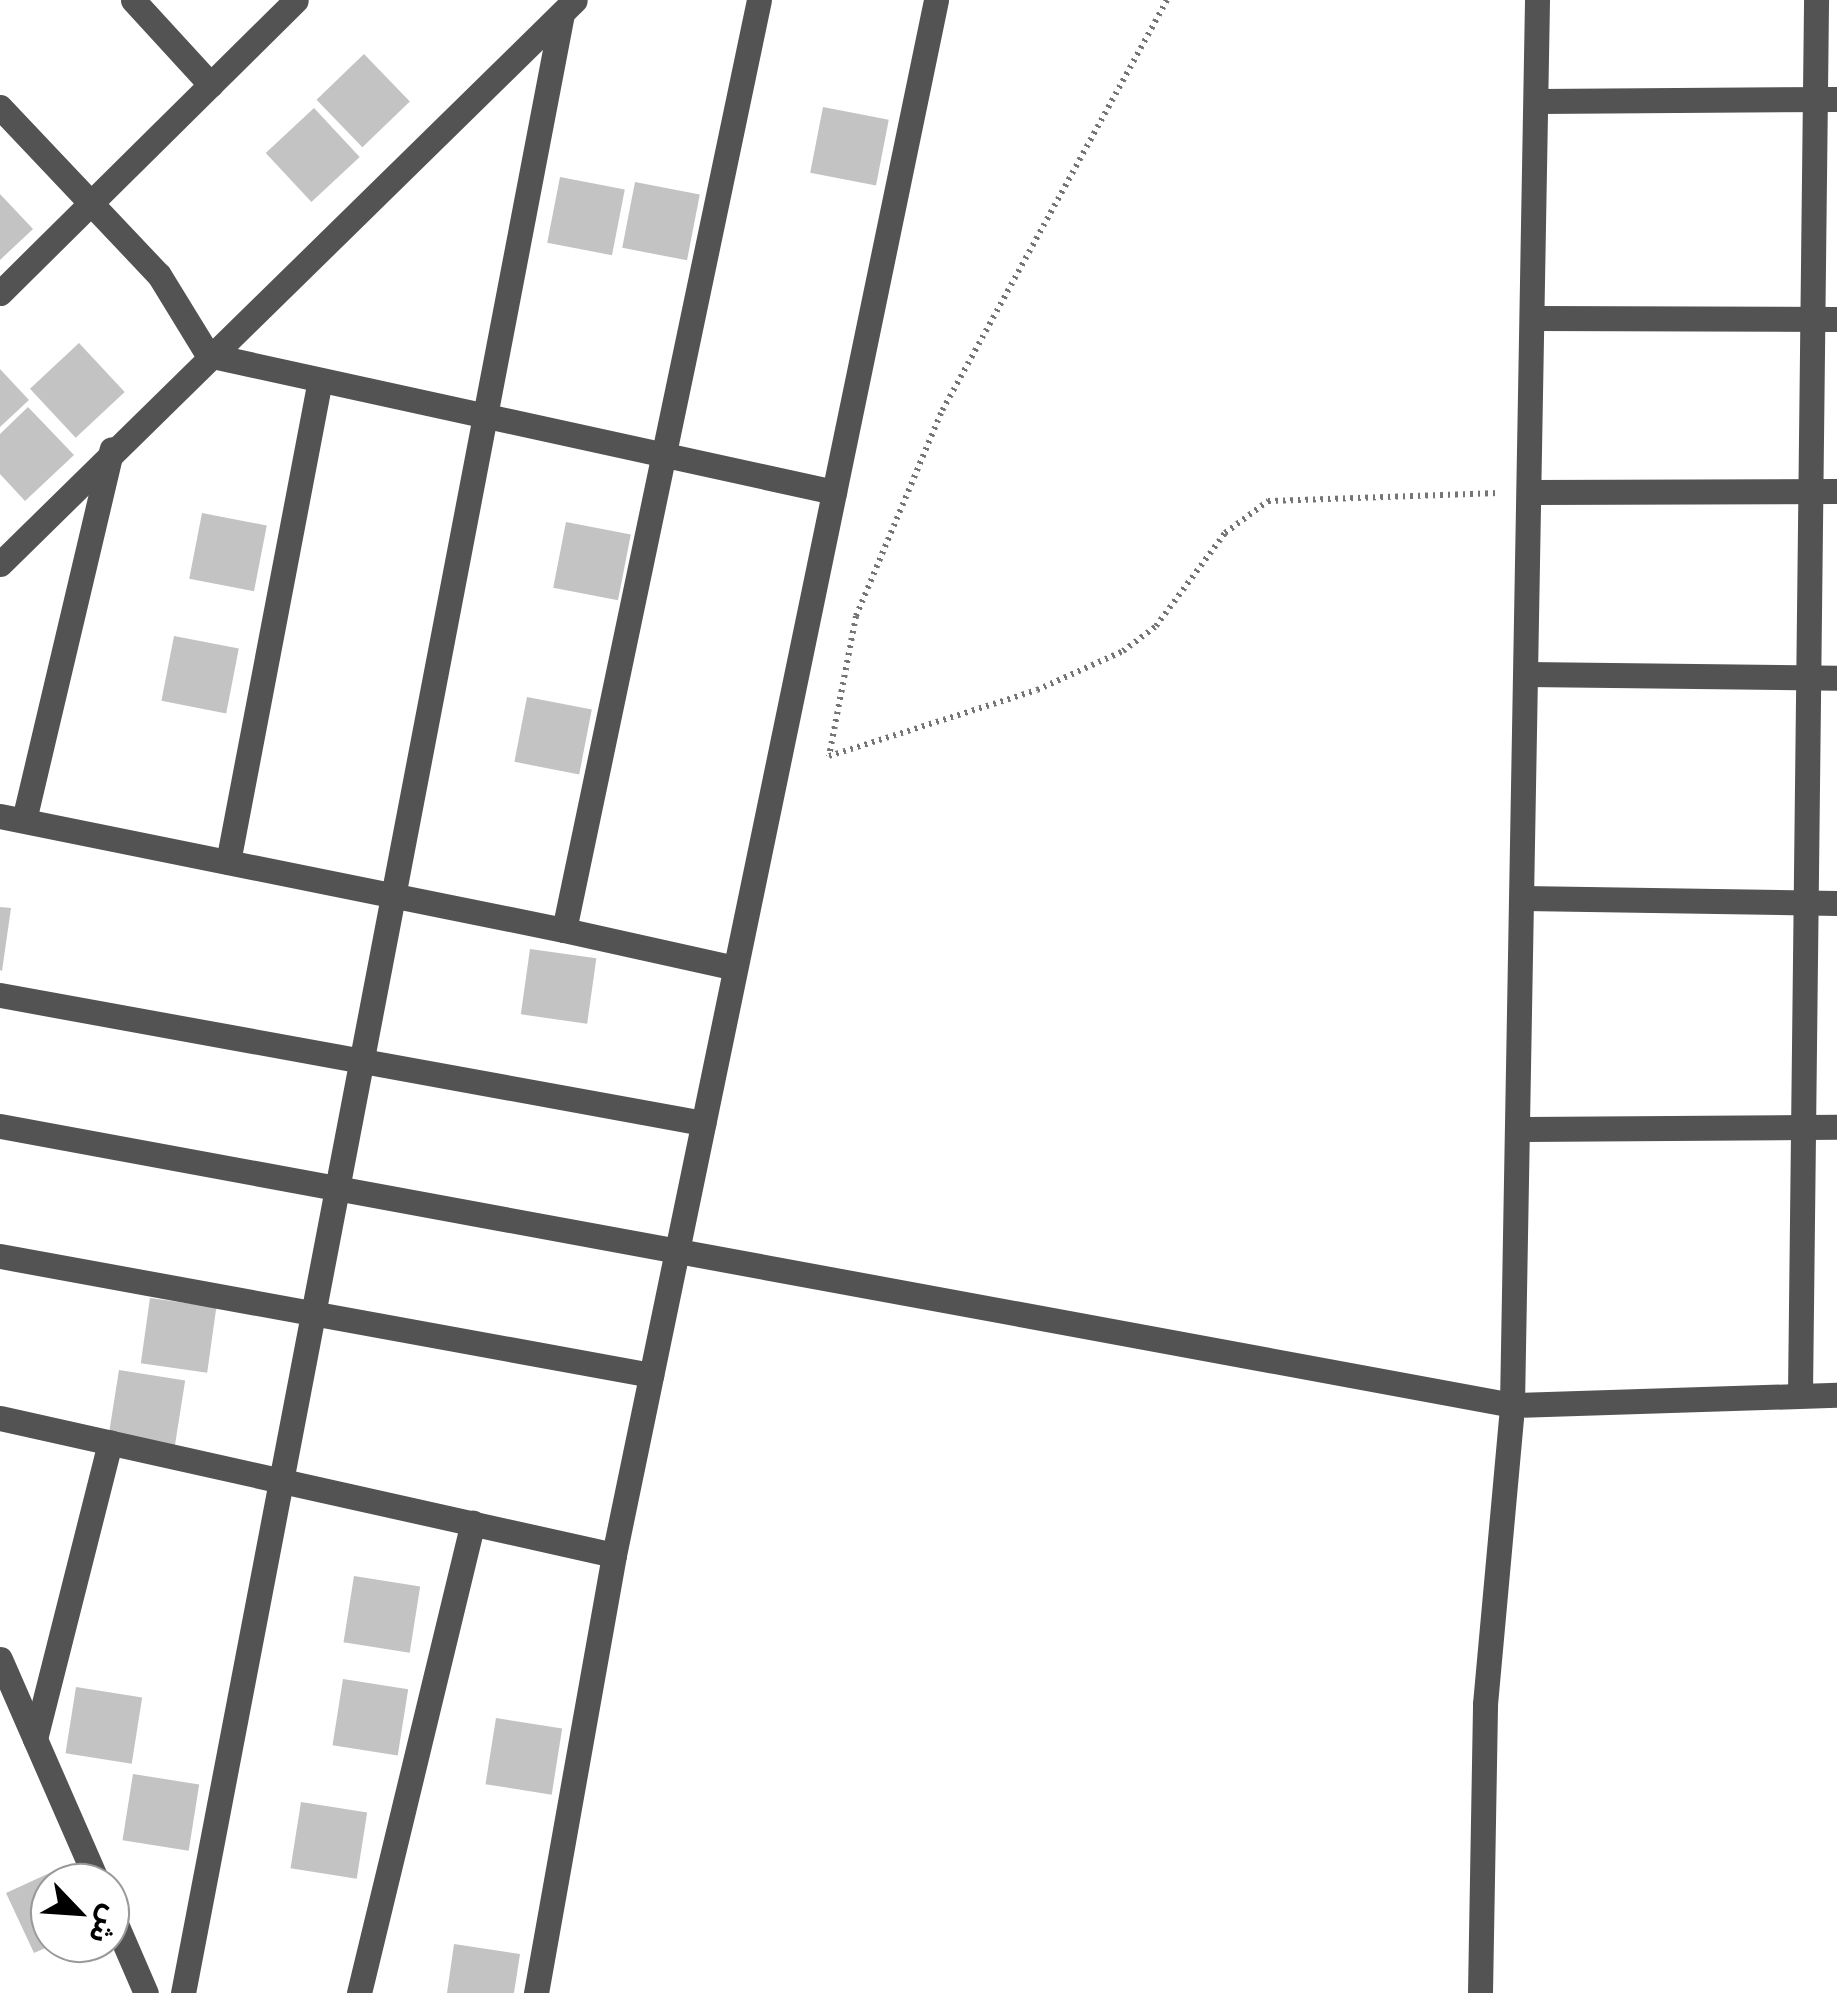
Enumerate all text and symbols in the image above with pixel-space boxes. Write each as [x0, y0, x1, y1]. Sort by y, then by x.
north arrow [30, 1863, 130, 1963]
text: ش [82, 1900, 130, 1950]

